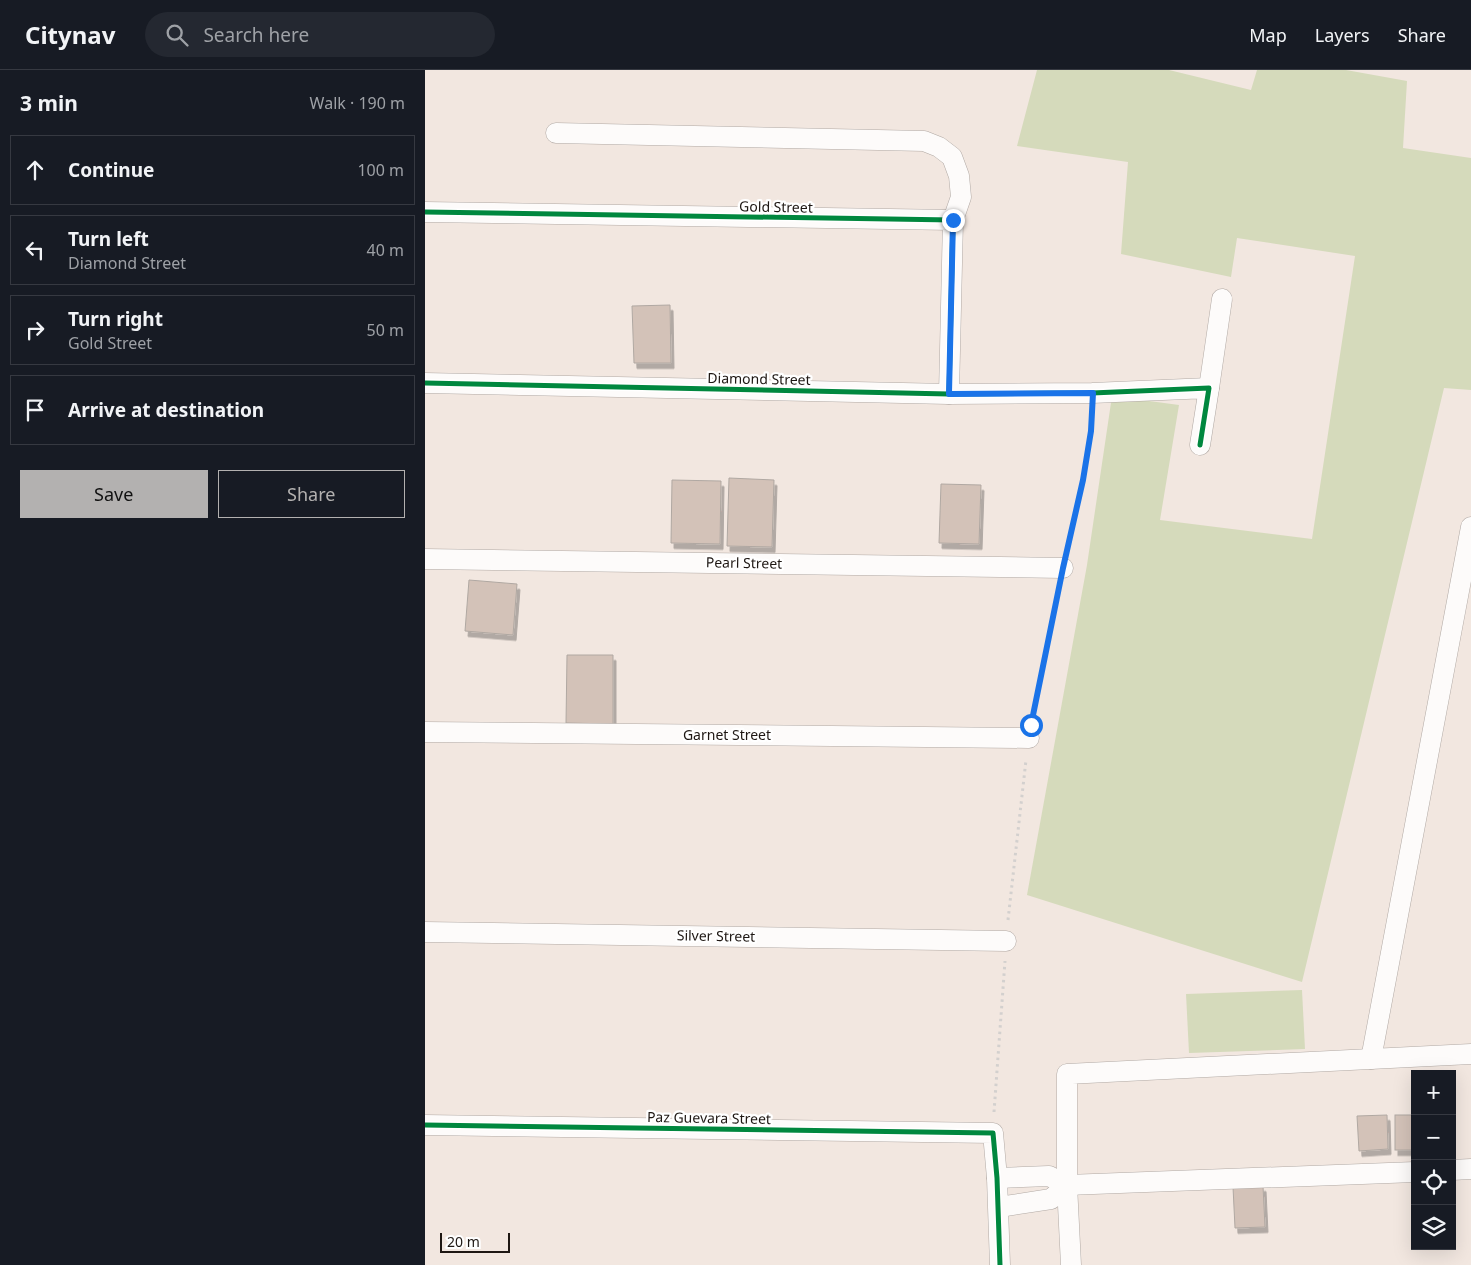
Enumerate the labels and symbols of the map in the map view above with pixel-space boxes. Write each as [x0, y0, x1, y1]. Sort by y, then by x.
street label: Gold Street [739, 196, 813, 217]
route end [942, 209, 965, 232]
street label: Diamond Street [707, 368, 811, 389]
street label: Pearl Street [706, 552, 782, 573]
route start [1020, 714, 1043, 737]
street label: Garnet Street [683, 725, 771, 744]
street label: Silver Street [677, 925, 755, 946]
street label: Paz Guevara Street [647, 1107, 771, 1128]
scale bar [440, 1230, 510, 1253]

